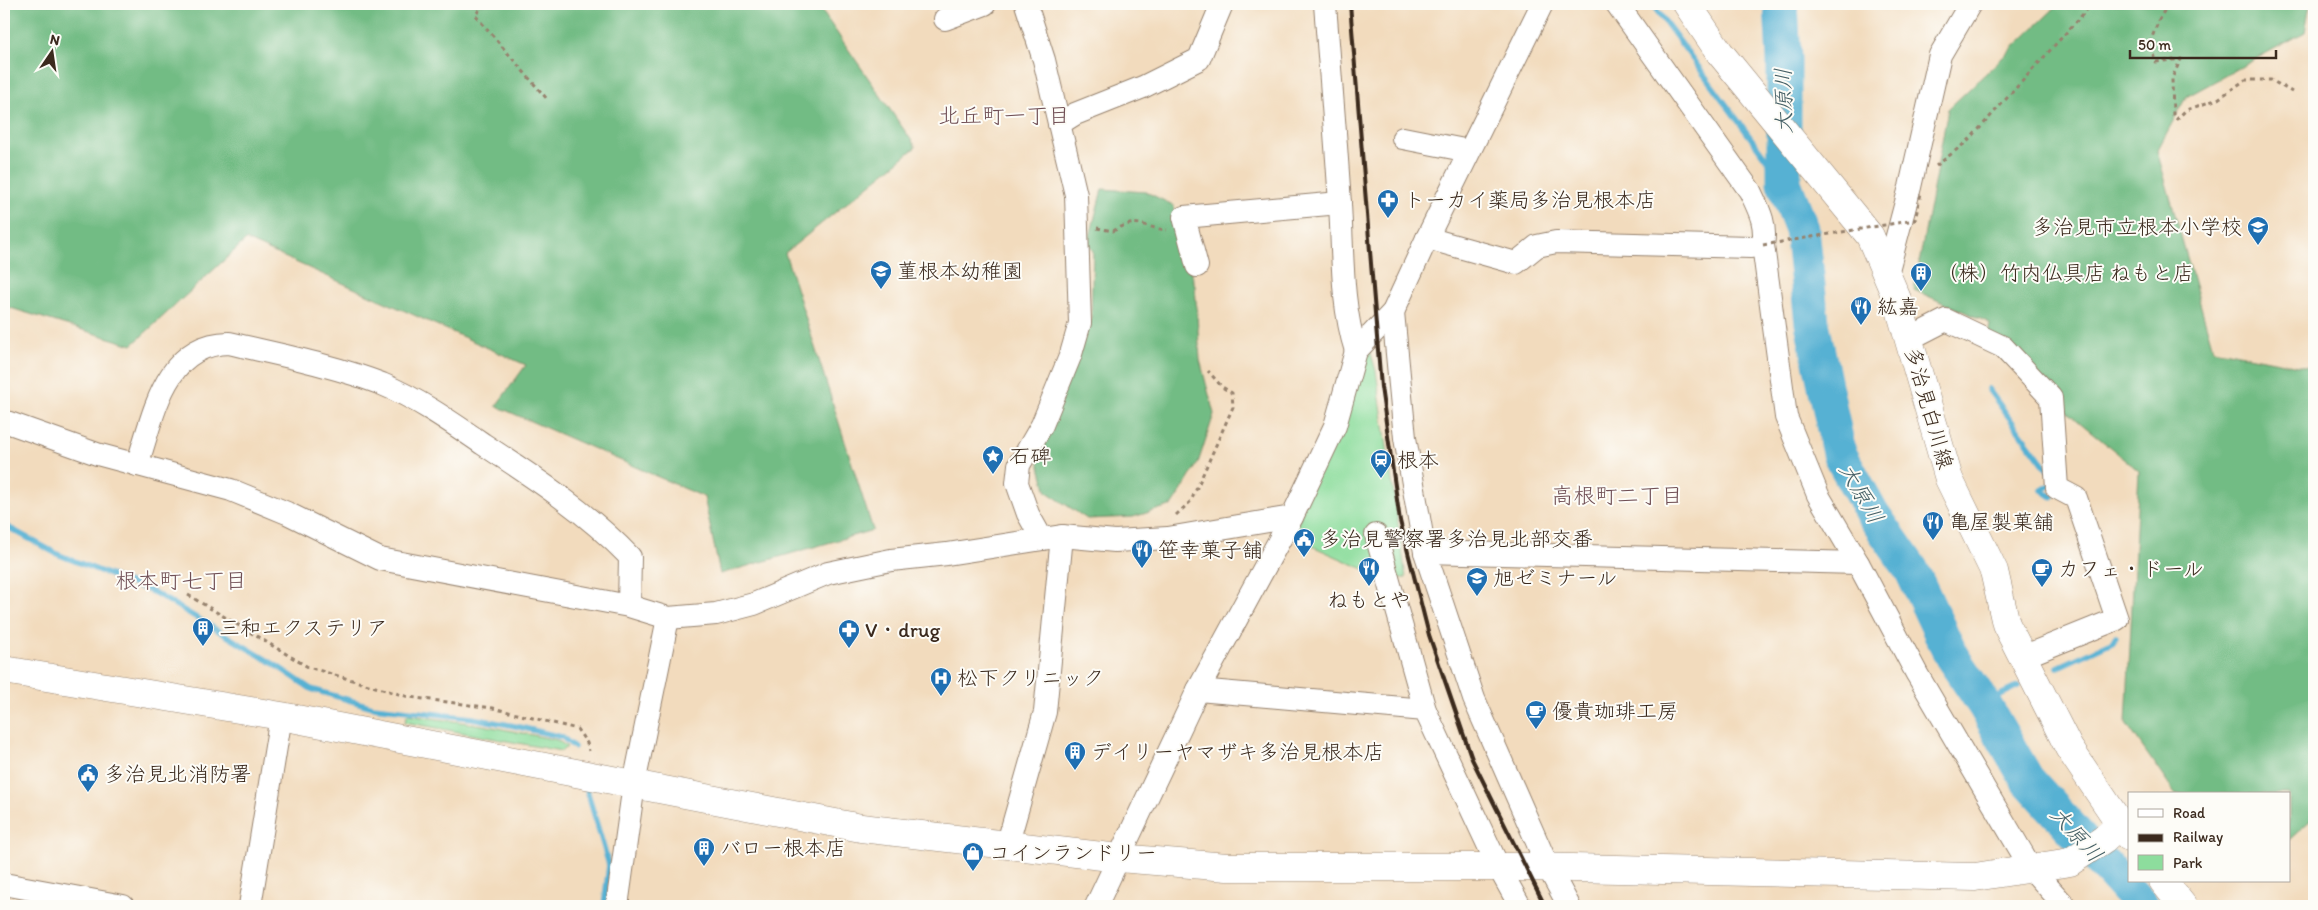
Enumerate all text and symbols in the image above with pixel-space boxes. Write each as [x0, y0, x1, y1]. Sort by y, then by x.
north arrow [28, 28, 78, 78]
scale bar [2130, 28, 2277, 60]
text: N [48, 30, 61, 49]
text: 50 m [2138, 36, 2171, 54]
water label: 大原川 [1769, 68, 1798, 134]
district label: 北丘町一丁目 [938, 102, 1070, 129]
place label: トーカイ薬局多治見根本店 [1404, 187, 1656, 212]
pharmacy icon: トーカイ薬局多治見根本店 [1376, 188, 1400, 219]
place label: 多治見市立根本小学校 [2032, 214, 2242, 239]
school or university icon: 多治見市立根本小学校 [2246, 215, 2270, 246]
place label: 菫根本幼稚園 [897, 258, 1023, 283]
school or university icon: 菫根本幼稚園 [869, 259, 893, 290]
place label: （株）竹内仏具店 ねもと店 [1937, 260, 2194, 285]
building icon: （株）竹内仏具店 ねもと店 [1909, 261, 1933, 292]
place label: 紘嘉 [1877, 294, 1919, 319]
restaurant icon: 紘嘉 [1849, 295, 1873, 326]
street label: 多治見白川線 [1900, 344, 1959, 472]
place label: 石碑 [1009, 443, 1051, 468]
place icon: 石碑 [981, 444, 1005, 475]
place label: 根本 [1397, 447, 1439, 472]
station icon: 根本 [1369, 448, 1393, 479]
water label: 大原川 [1833, 458, 1890, 529]
district label: 高根町二丁目 [1551, 482, 1683, 509]
place label: 亀屋製菓舗 [1949, 509, 2054, 534]
restaurant icon: 亀屋製菓舗 [1921, 510, 1945, 541]
place label: 多治見警察署多治見北部交番 [1320, 526, 1593, 551]
public building icon: 多治見警察署多治見北部交番 [1292, 527, 1316, 558]
place label: 笹幸菓子舗 [1158, 537, 1263, 562]
restaurant icon: 笹幸菓子舗 [1130, 538, 1154, 569]
restaurant icon: ねもとや [1357, 556, 1381, 587]
place label: カフェ・ドール [2058, 556, 2204, 581]
cafe icon: カフェ・ドール [2030, 557, 2054, 588]
place label: 旭ゼミナール [1493, 565, 1617, 590]
school or university icon: 旭ゼミナール [1465, 566, 1489, 597]
district label: 根本町七丁目 [115, 567, 247, 594]
place label: ねもとや [1327, 587, 1411, 612]
place label: 三和エクステリア [219, 615, 388, 640]
building icon: 三和エクステリア [191, 616, 215, 647]
place label: V・drug [865, 617, 940, 642]
pharmacy icon: V・drug [837, 618, 861, 649]
place label: 松下クリニック [957, 665, 1104, 690]
hospital icon: 松下クリニック [929, 666, 953, 697]
place label: 優貴珈琲工房 [1552, 698, 1678, 723]
cafe icon: 優貴珈琲工房 [1524, 699, 1548, 730]
place label: デイリーヤマザキ多治見根本店 [1091, 739, 1384, 764]
building icon: デイリーヤマザキ多治見根本店 [1063, 740, 1087, 771]
place label: 多治見北消防署 [104, 761, 251, 786]
public building icon: 多治見北消防署 [76, 762, 100, 793]
legend [2128, 792, 2290, 882]
water label: 大原川 [2045, 801, 2109, 868]
text: Road [2173, 804, 2206, 822]
text: Railway [2173, 828, 2223, 846]
place label: バロー根本店 [720, 835, 846, 860]
building icon: バロー根本店 [692, 836, 716, 867]
place label: コインランドリー [989, 840, 1157, 865]
shop icon: コインランドリー [961, 841, 985, 872]
text: Park [2173, 854, 2203, 872]

